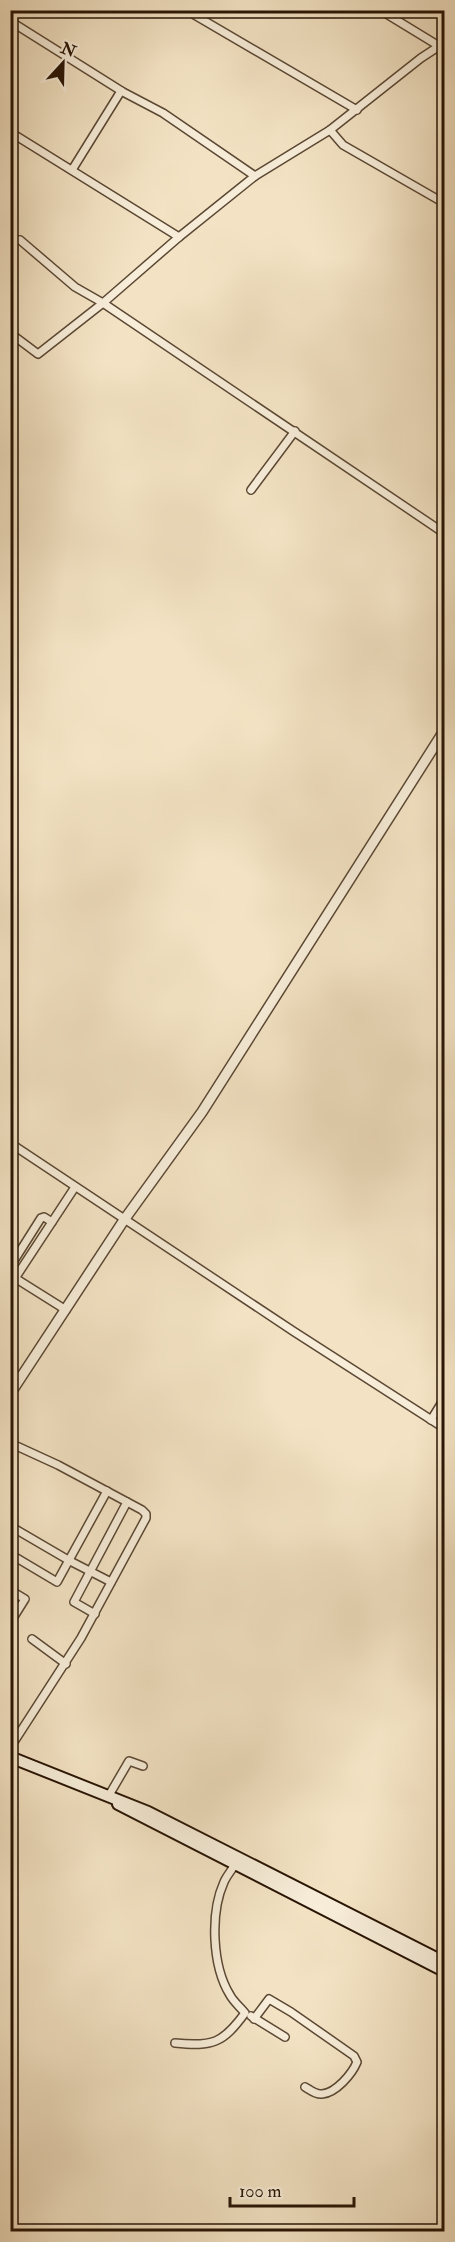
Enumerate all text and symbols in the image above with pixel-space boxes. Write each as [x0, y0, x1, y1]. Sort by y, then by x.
north arrow [33, 33, 93, 93]
text: N [57, 38, 79, 62]
scale bar [230, 2170, 354, 2208]
text: 100 m [239, 2180, 282, 2203]

